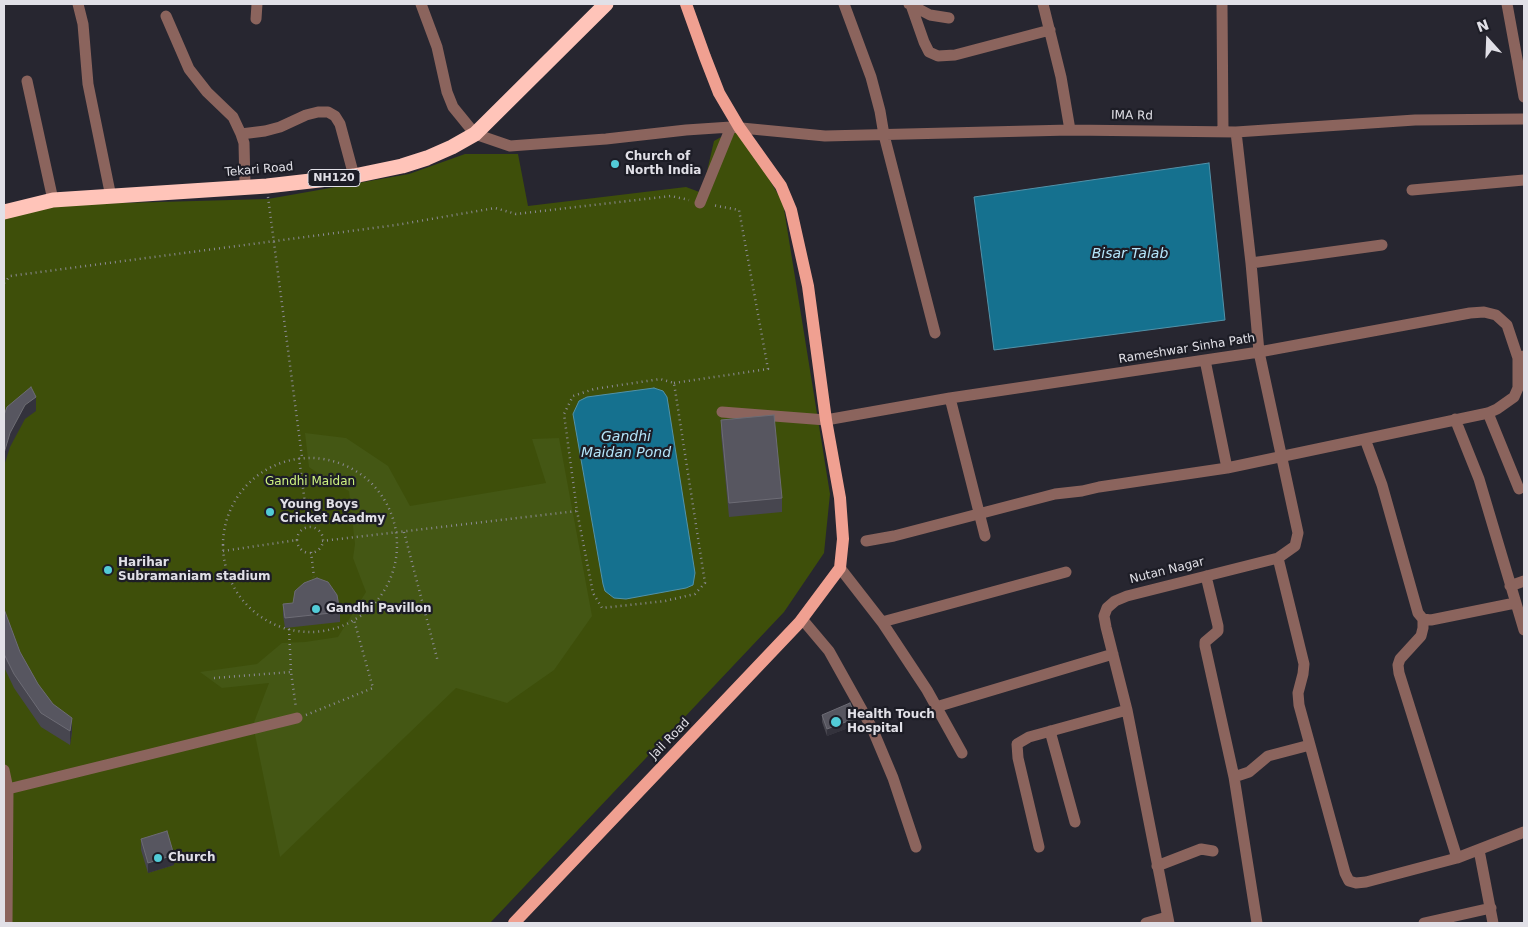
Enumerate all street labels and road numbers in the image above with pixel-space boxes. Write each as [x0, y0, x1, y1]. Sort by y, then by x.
street label: IMA Rd [1111, 108, 1153, 124]
street label: Tekari Road [224, 160, 294, 180]
road number: NH120 [308, 170, 360, 187]
street label: Rameshwar Sinha Path [1118, 331, 1256, 367]
street label: Nutan Nagar [1128, 555, 1206, 587]
street label: Jail Road [647, 715, 693, 763]

